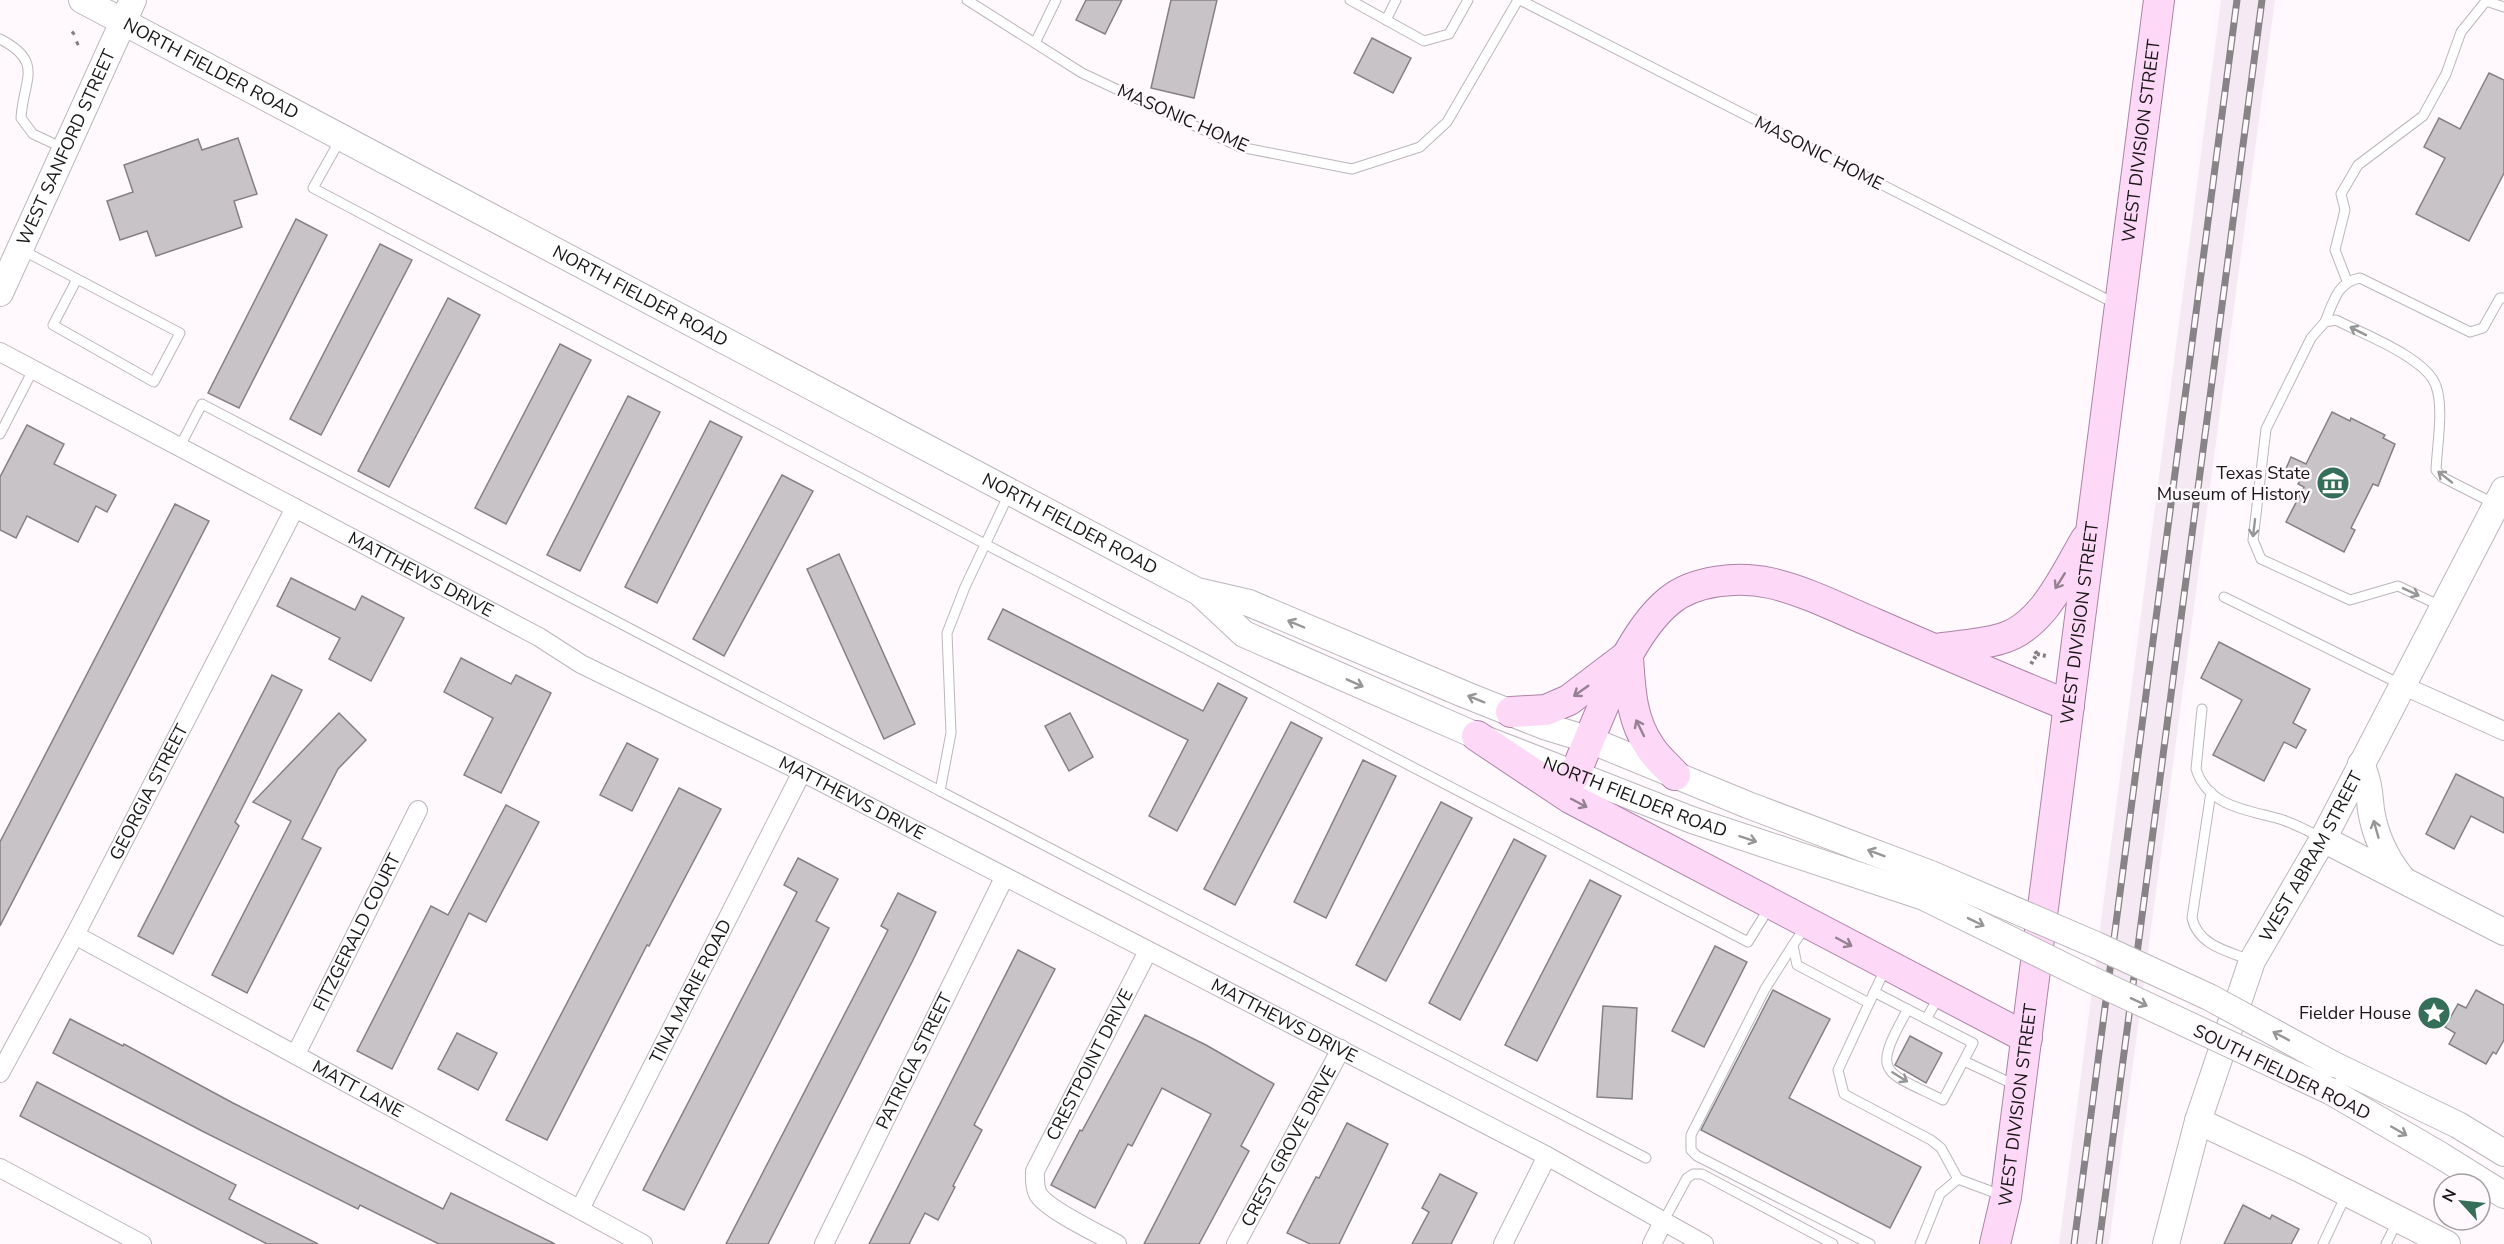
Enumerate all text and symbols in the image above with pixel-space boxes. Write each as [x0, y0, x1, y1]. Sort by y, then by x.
street label: NORTH FIELDER ROAD [119, 12, 303, 125]
street label: WEST DIVISION STREET [2116, 38, 2166, 244]
street label: WEST SANFORD STREET [11, 45, 121, 249]
street label: MASONIC HOME [1114, 78, 1252, 158]
street label: MASONIC HOME [1751, 110, 1887, 196]
street label: NORTH FIELDER ROAD [548, 240, 732, 352]
one-way arrow [2349, 325, 2367, 336]
place label: Texas State Museum of History [2157, 461, 2311, 506]
museum icon: Texas State Museum of History [2315, 465, 2351, 501]
street label: NORTH FIELDER ROAD [978, 467, 1162, 580]
one-way arrow [2438, 471, 2454, 484]
one-way arrow [2249, 518, 2260, 537]
street label: WEST DIVISION STREET [2055, 520, 2104, 726]
street label: MATTHEWS DRIVE [344, 526, 498, 623]
one-way arrow [2054, 572, 2066, 589]
one-way arrow [2402, 587, 2420, 599]
one-way arrow [1287, 617, 1305, 628]
one-way arrow [1345, 678, 1363, 689]
one-way arrow [1574, 685, 1590, 697]
one-way arrow [1467, 692, 1486, 703]
street label: GEORGIA STREET [104, 720, 194, 864]
one-way arrow [1634, 720, 1645, 738]
street label: MATTHEWS DRIVE [775, 751, 929, 845]
street label: NORTH FIELDER ROAD [1540, 751, 1730, 843]
street label: WEST ABRAM STREET [2254, 767, 2368, 946]
one-way arrow [1569, 797, 1587, 809]
one-way arrow [2370, 820, 2381, 839]
one-way arrow [1738, 834, 1757, 845]
one-way arrow [1867, 847, 1886, 858]
street label: FITZGERALD COURT [307, 849, 406, 1015]
street label: TINA MARIE ROAD [644, 915, 737, 1068]
one-way arrow [1967, 917, 1985, 929]
one-way arrow [1835, 936, 1852, 948]
street label: MATTHEWS DRIVE [1207, 973, 1361, 1068]
street label: CRESTPOINT DRIVE [1041, 985, 1139, 1145]
street label: PATRICIA STREET [870, 989, 958, 1133]
place icon: Fielder House [2416, 995, 2452, 1031]
one-way arrow [2130, 996, 2148, 1008]
place label: Fielder House [2299, 1001, 2411, 1025]
street label: WEST DIVISION STREET [1993, 1002, 2043, 1208]
street label: SOUTH FIELDER ROAD [2189, 1019, 2375, 1125]
one-way arrow [2273, 1030, 2290, 1042]
street label: MATT LANE [308, 1054, 408, 1123]
street label: CREST GROVE DRIVE [1235, 1061, 1342, 1231]
one-way arrow [1891, 1071, 1908, 1084]
one-way arrow [2390, 1126, 2407, 1138]
north arrow [2432, 1172, 2492, 1232]
text: N [2437, 1185, 2462, 1206]

